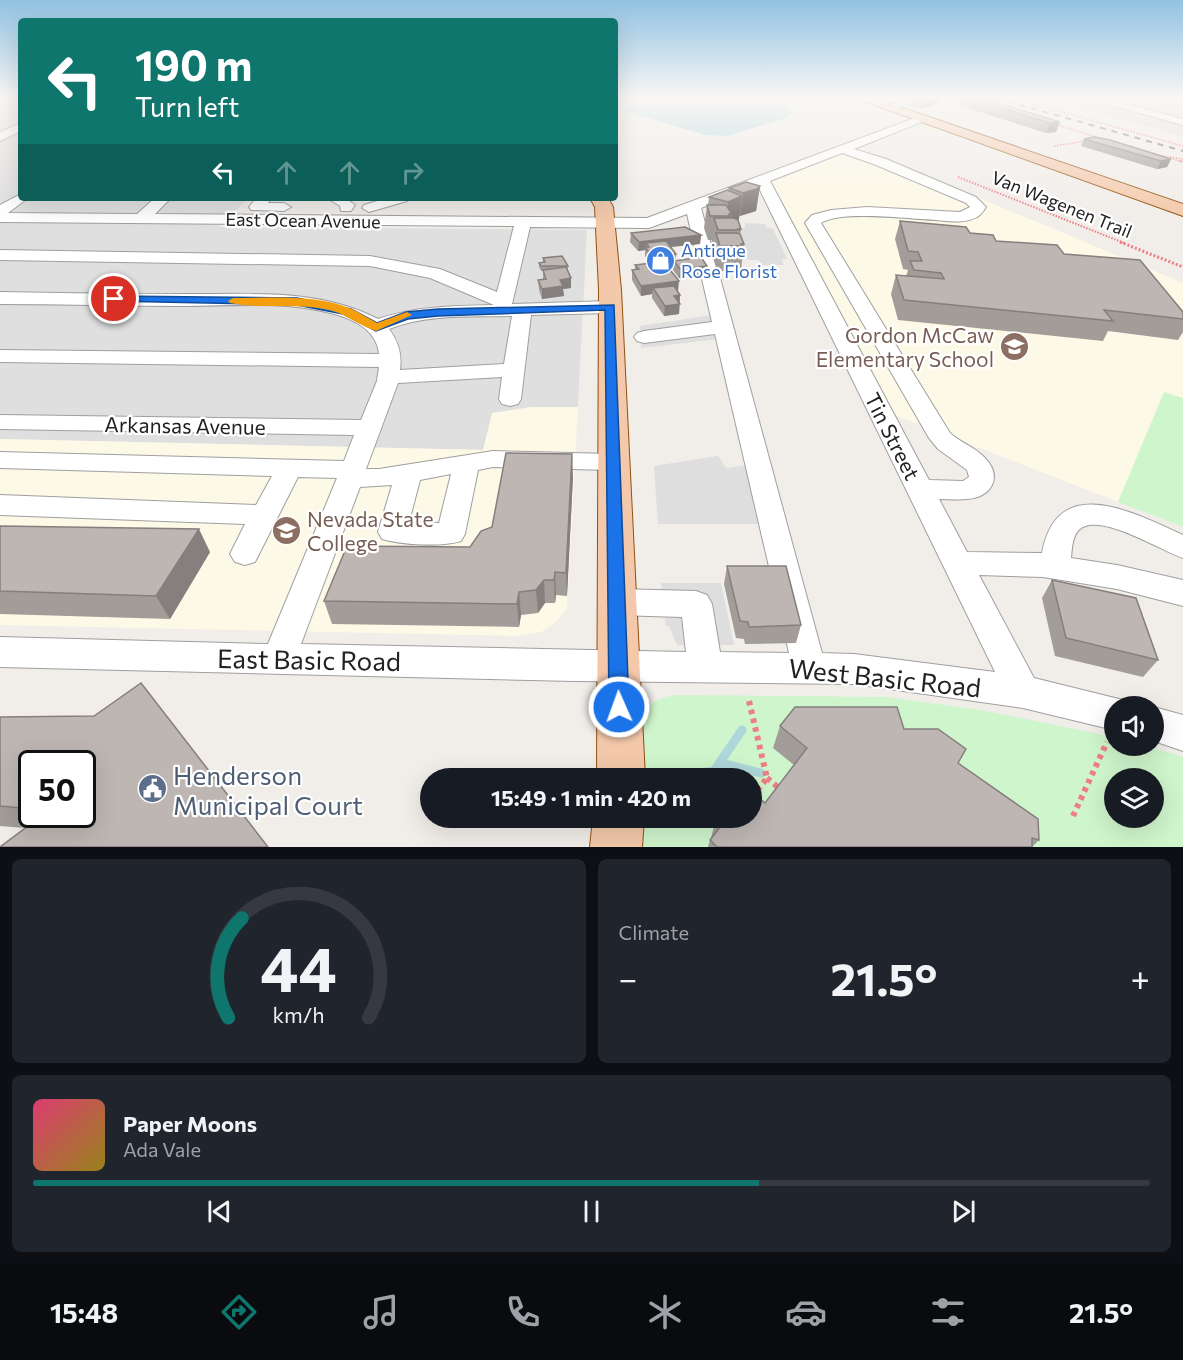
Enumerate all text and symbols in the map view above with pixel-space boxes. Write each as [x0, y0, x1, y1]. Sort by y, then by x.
text: 190 m [135, 38, 253, 90]
icon: left [36, 42, 114, 120]
text: Turn left [135, 90, 239, 123]
icon: left [207, 156, 240, 189]
icon: ahead [270, 156, 303, 189]
icon: ahead [333, 156, 366, 189]
icon: right [396, 156, 429, 189]
street label: Van Wagenen Trail [988, 166, 1136, 242]
street label: East Ocean Avenue [225, 208, 381, 232]
place label: Antique Rose Florist [681, 239, 777, 282]
shop icon: Antique Rose Florist [644, 244, 676, 276]
pin [88, 273, 139, 324]
icon: arrive [97, 282, 130, 315]
place label: Gordon McCaw Elementary School [816, 322, 994, 371]
school or university icon: Gordon McCaw Elementary School [999, 330, 1031, 362]
street label: Tin Street [860, 388, 926, 484]
street label: Arkansas Avenue [104, 411, 266, 439]
place label: Nevada State College [307, 506, 434, 555]
school or university icon: Nevada State College [270, 514, 302, 546]
street label: East Basic Road [217, 642, 401, 676]
street label: West Basic Road [787, 651, 983, 703]
position arrow [587, 675, 651, 739]
map controls [1104, 696, 1164, 828]
button: sound [1104, 696, 1164, 756]
speed limit sign: 50 [18, 750, 96, 828]
place label: Henderson Municipal Court [173, 759, 363, 820]
button: layers [1104, 768, 1164, 828]
public building icon: Henderson Municipal Court [136, 773, 168, 805]
text: 15:49 · 1 min · 420 m [491, 784, 691, 811]
text: Climate [619, 920, 689, 944]
text: 44 [260, 929, 337, 1005]
text: 21.5° [830, 950, 937, 1005]
text: − [619, 957, 637, 998]
text: + [1131, 957, 1150, 998]
text: km/h [273, 1001, 325, 1027]
text: Paper Moons [123, 1110, 257, 1137]
text: Ada Vale [123, 1137, 201, 1161]
icon: previous [203, 1195, 236, 1228]
icon: pause [575, 1195, 608, 1228]
icon: next [947, 1195, 980, 1228]
icon: directions [218, 1291, 260, 1333]
icon: music [360, 1291, 402, 1333]
icon: phone [502, 1291, 544, 1333]
icon: climate [644, 1291, 686, 1333]
icon: car [785, 1291, 827, 1333]
icon: filters [927, 1291, 969, 1333]
text: 15:48 [50, 1296, 118, 1329]
text: 21.5° [1069, 1296, 1133, 1329]

